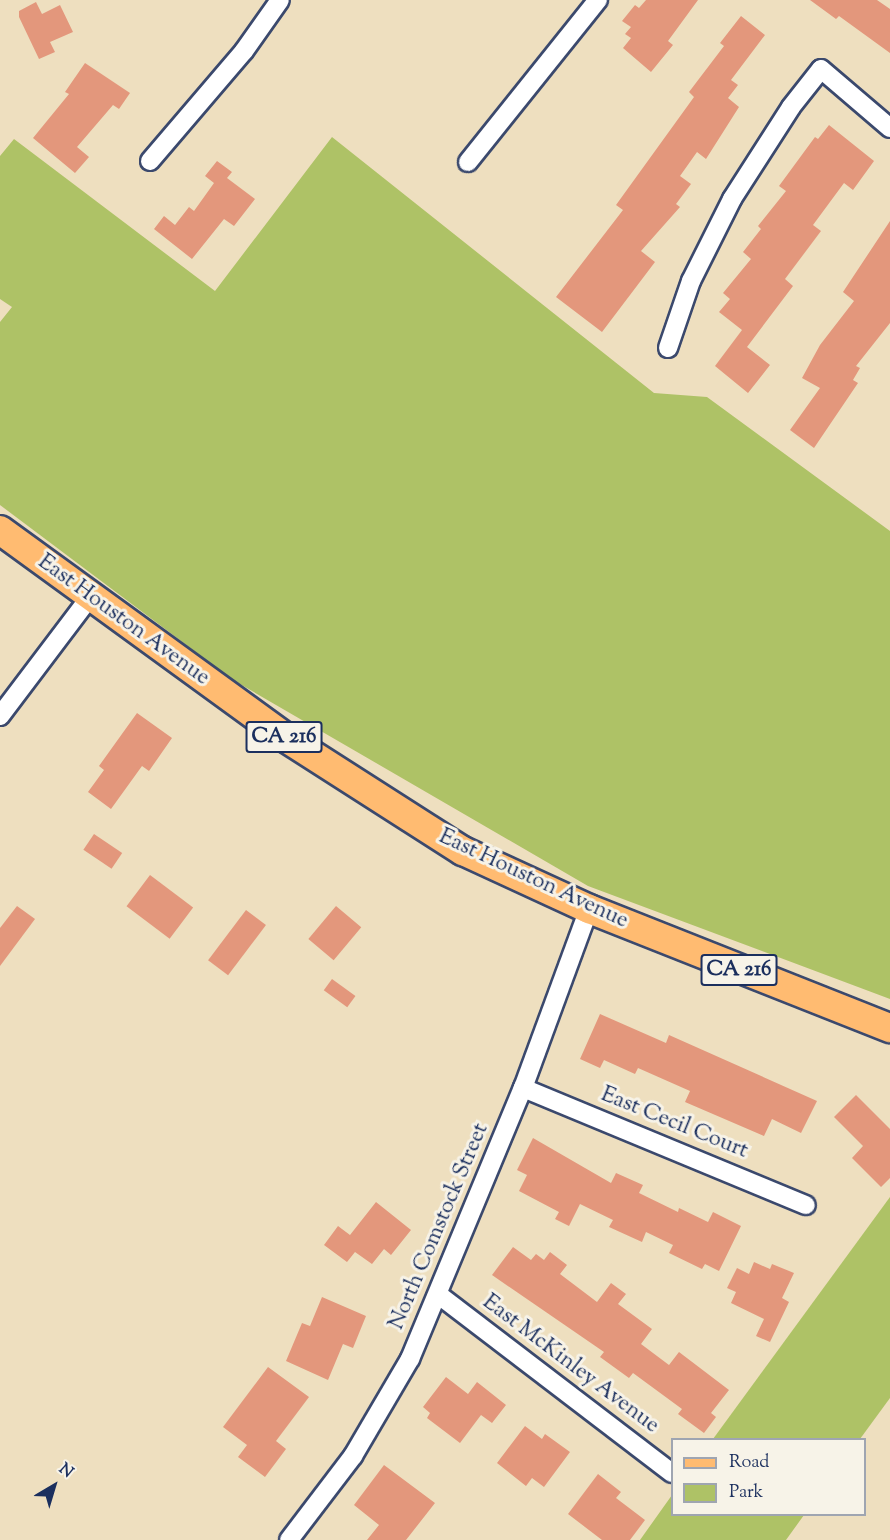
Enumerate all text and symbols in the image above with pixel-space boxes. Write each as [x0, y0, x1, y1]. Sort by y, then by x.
street label: East Houston Avenue [32, 550, 214, 692]
road number: CA 216 [245, 719, 323, 755]
street label: East Houston Avenue [434, 825, 632, 935]
road number: CA 216 [700, 952, 778, 988]
street label: East Cecil Court [597, 1082, 751, 1166]
street label: North Comstock Street [385, 1120, 495, 1334]
street label: East McKinley Avenue [476, 1290, 664, 1440]
legend [671, 1438, 866, 1516]
text: Road [729, 1450, 769, 1476]
north arrow [24, 1456, 84, 1516]
text: N [53, 1458, 78, 1484]
text: Park [729, 1480, 763, 1506]

